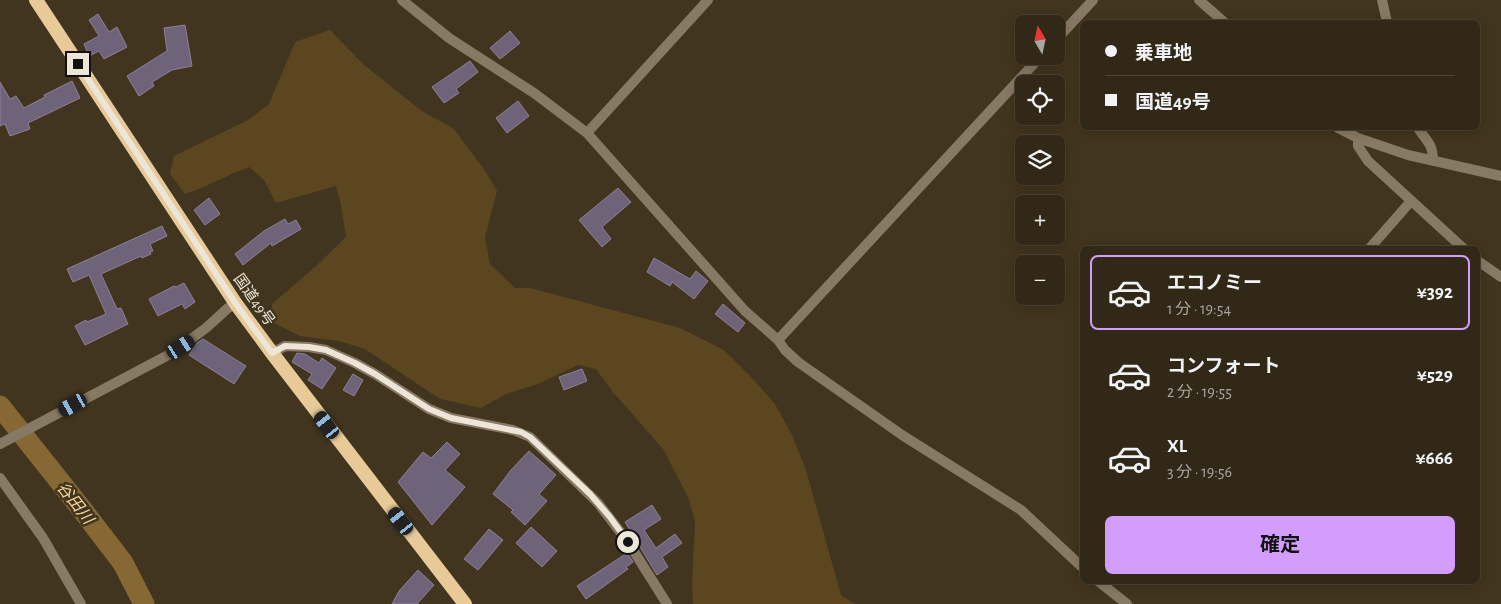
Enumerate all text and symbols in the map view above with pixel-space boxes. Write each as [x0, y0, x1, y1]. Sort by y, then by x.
north arrow [1015, 15, 1065, 65]
map controls [1015, 15, 1065, 305]
text: 乗車地 [1135, 44, 1192, 63]
route end [67, 53, 89, 75]
button: locate [1015, 75, 1065, 125]
text: 国道49号 [1135, 93, 1211, 112]
button: layers [1015, 135, 1065, 185]
button: + [1015, 195, 1065, 245]
button: − [1015, 255, 1065, 305]
icon: car [1107, 270, 1152, 315]
street label: 国道49号 [231, 271, 278, 329]
text: エコノミー [1167, 274, 1262, 293]
text: ¥392 [1417, 283, 1453, 302]
text: 1 分 · 19:54 [1167, 301, 1231, 317]
car [164, 333, 197, 361]
icon: car [1107, 353, 1152, 398]
text: コンフォート [1167, 357, 1280, 376]
text: ¥529 [1417, 366, 1453, 385]
text: 2 分 · 19:55 [1167, 384, 1232, 400]
car [56, 391, 89, 419]
car [311, 409, 342, 441]
icon: car [1107, 436, 1152, 481]
text: XL [1167, 437, 1187, 456]
text: ¥666 [1415, 449, 1453, 468]
text: 3 分 · 19:56 [1167, 464, 1232, 480]
water label: 谷田川 [54, 479, 98, 528]
car [385, 505, 416, 537]
button: 確定 [1105, 516, 1455, 574]
route start [617, 531, 639, 553]

